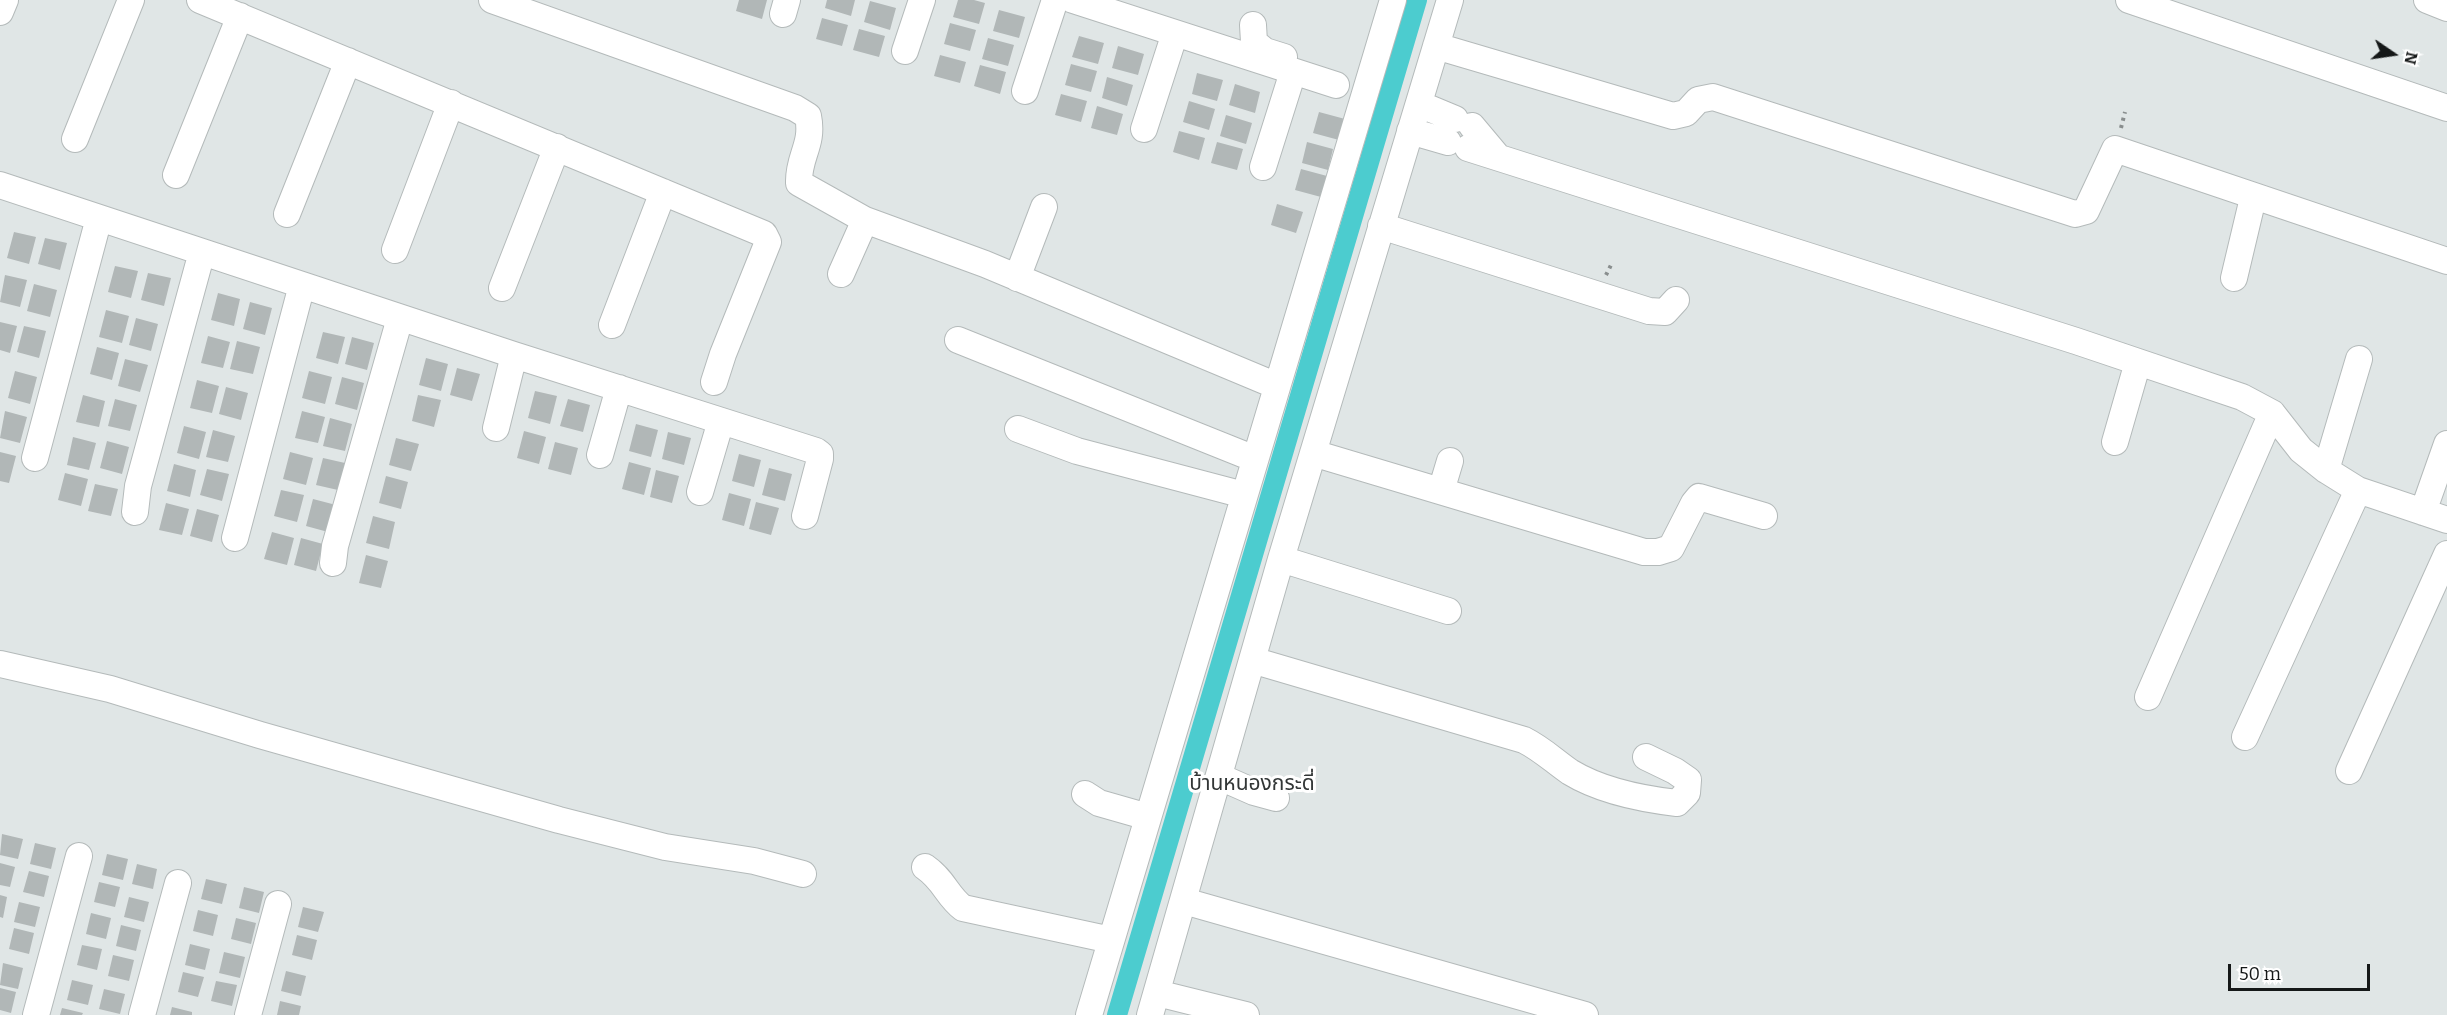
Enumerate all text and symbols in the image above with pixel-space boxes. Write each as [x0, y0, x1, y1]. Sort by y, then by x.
north arrow [2363, 24, 2423, 84]
text: N [2400, 50, 2422, 66]
district label: บ้านหนองกระดี่ [1189, 771, 1315, 797]
scale bar [2231, 952, 2374, 990]
text: 50 m [2239, 963, 2281, 985]

